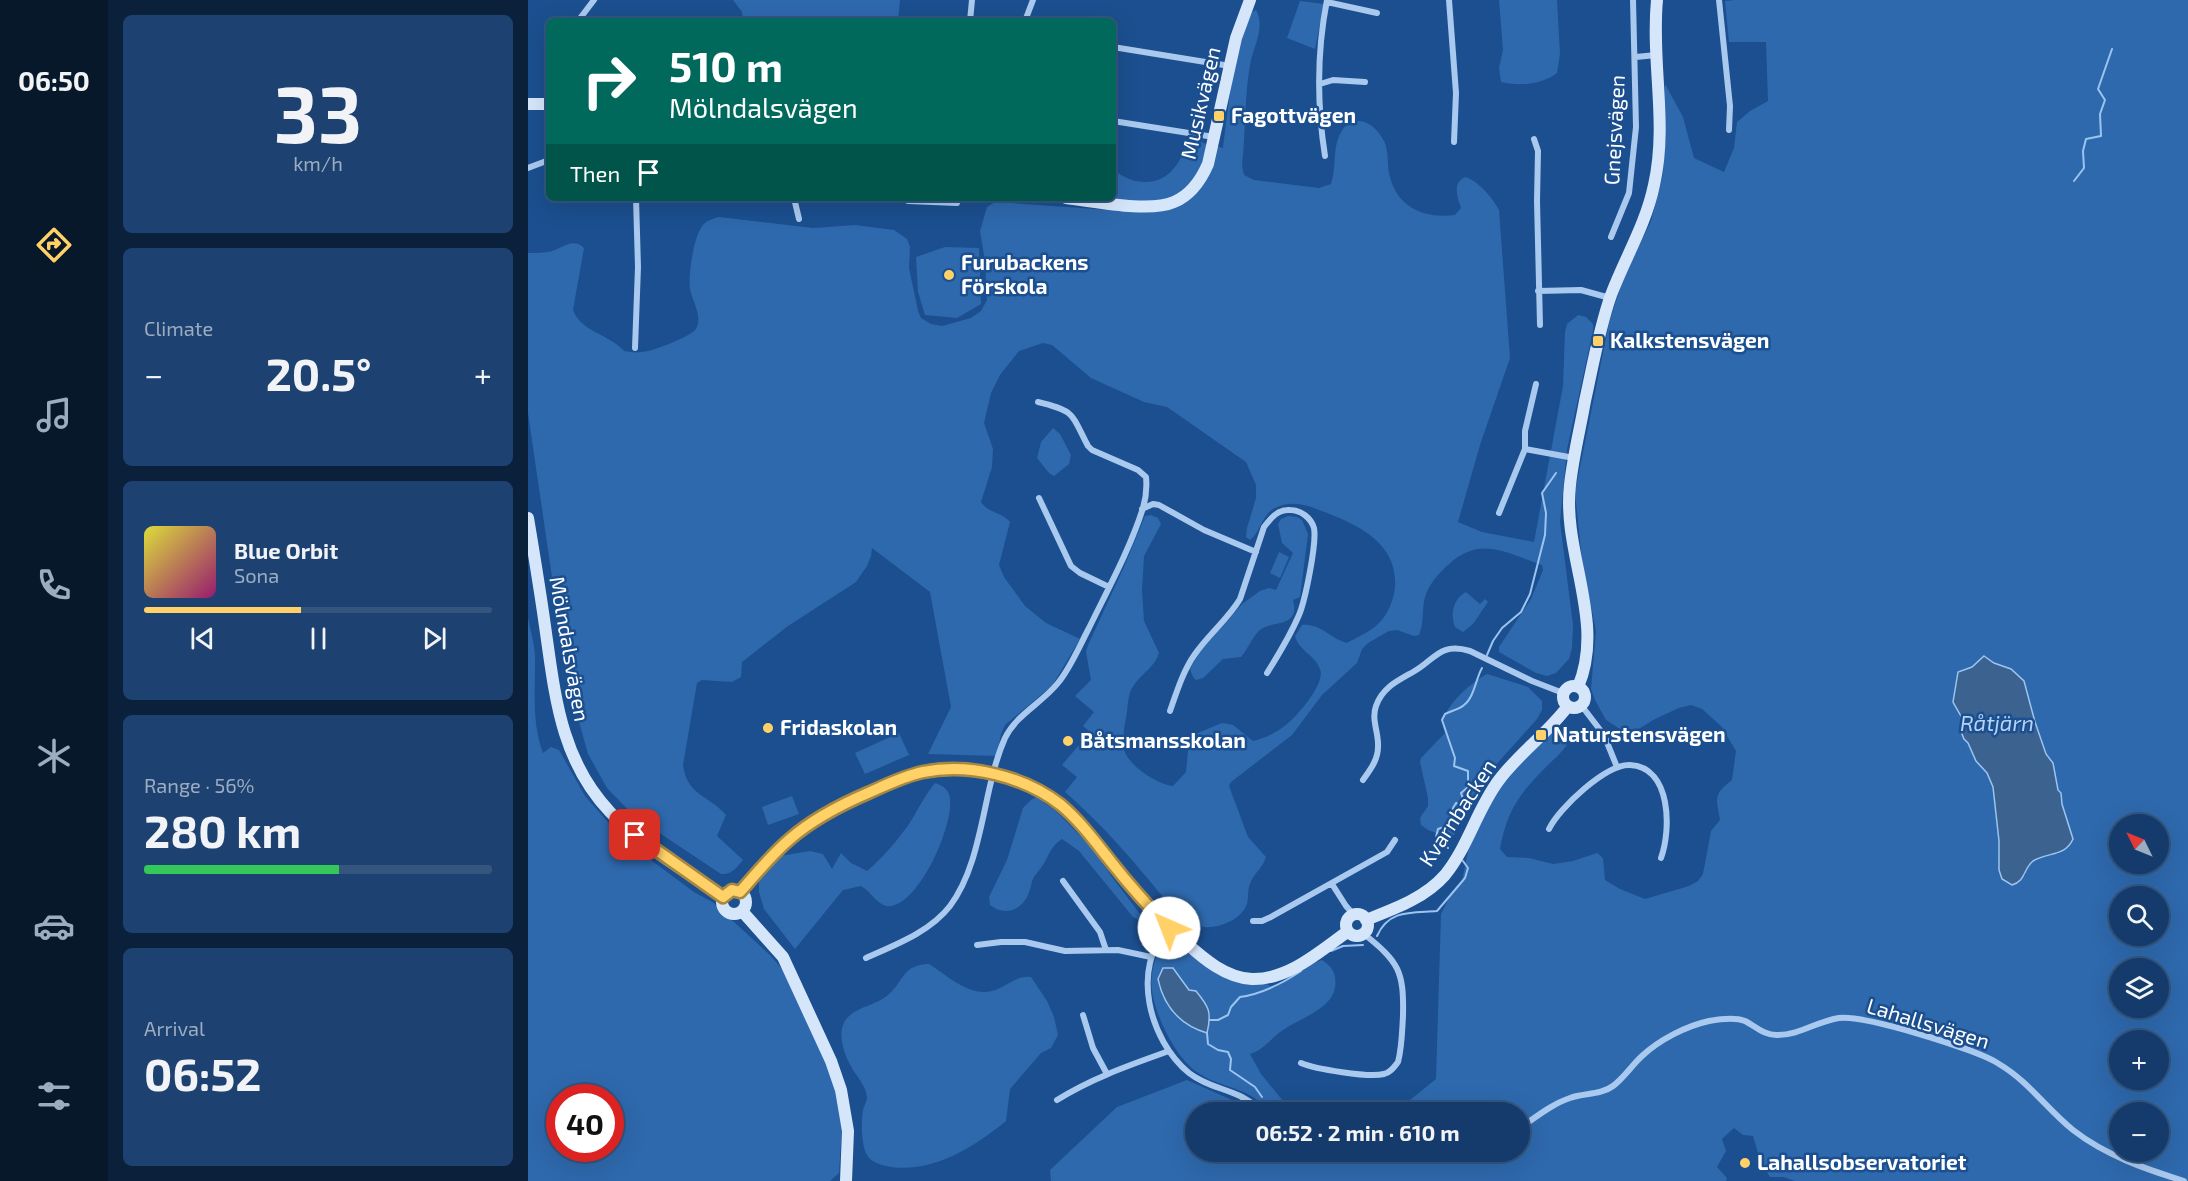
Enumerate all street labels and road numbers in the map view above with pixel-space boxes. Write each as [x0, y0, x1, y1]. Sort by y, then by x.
street label: Musikvägen [1174, 44, 1225, 161]
street label: Gnejsvägen [1598, 74, 1630, 186]
street label: Mölndalsvägen [545, 574, 596, 723]
street label: Kvarnbacken [1413, 754, 1501, 870]
street label: Lahallsvägen [1864, 992, 1993, 1053]

